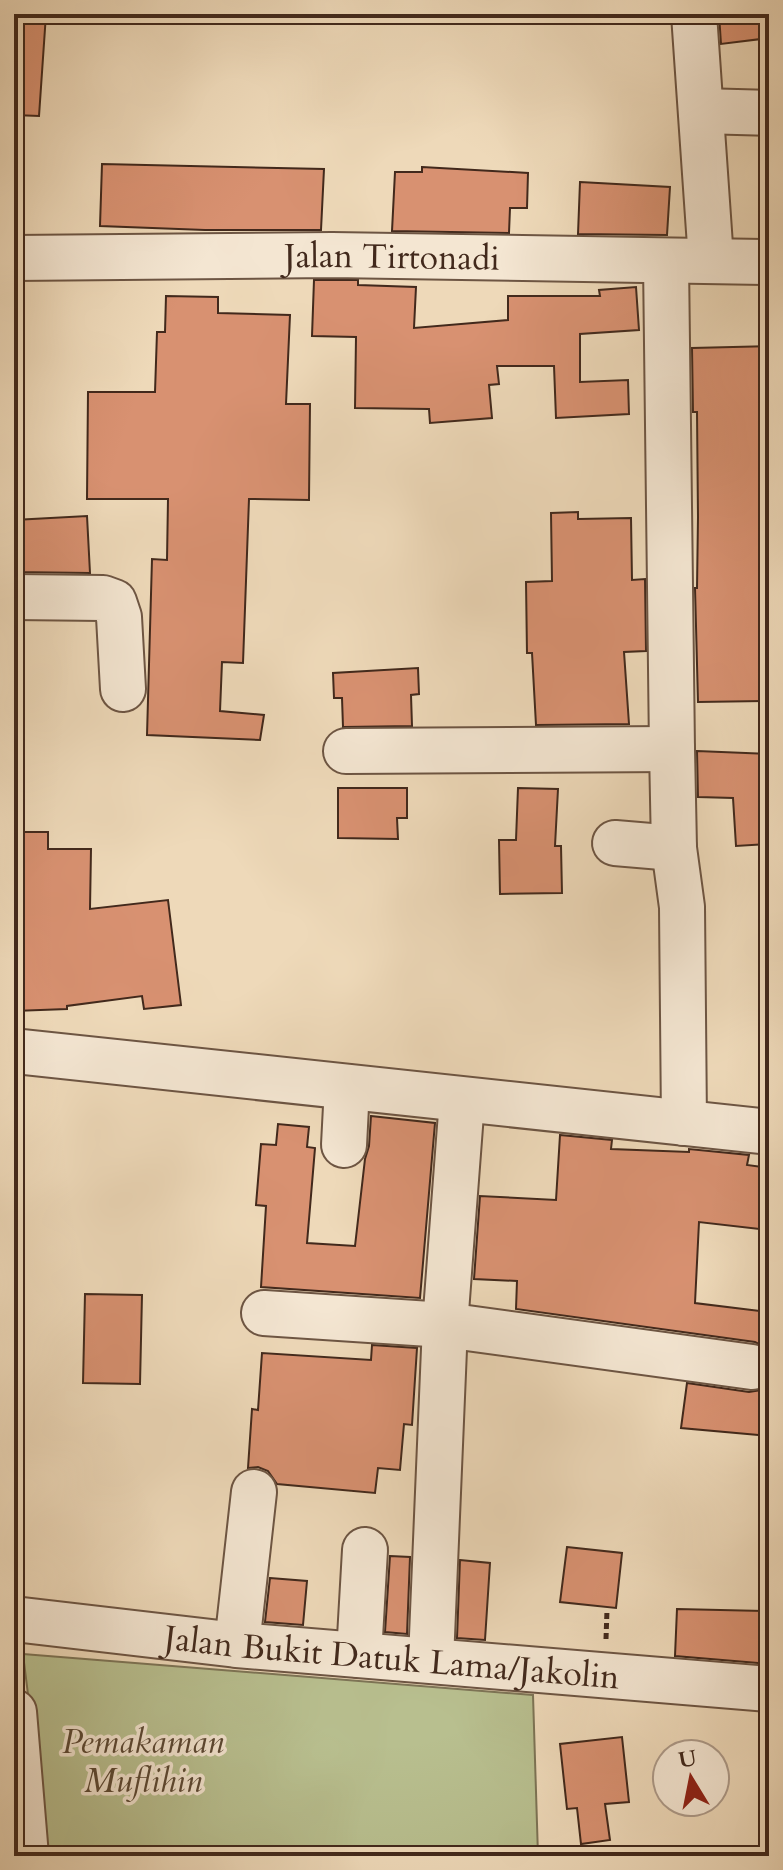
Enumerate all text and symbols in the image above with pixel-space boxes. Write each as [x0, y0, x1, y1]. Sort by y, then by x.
street label: Jalan Tirtonadi [279, 233, 500, 282]
street label: Jalan Bukit Datuk Lama/Jakolin [157, 1614, 621, 1701]
park label: Pemakaman Muflihin [62, 1719, 224, 1804]
north arrow [651, 1738, 731, 1818]
text: U [676, 1743, 699, 1776]

